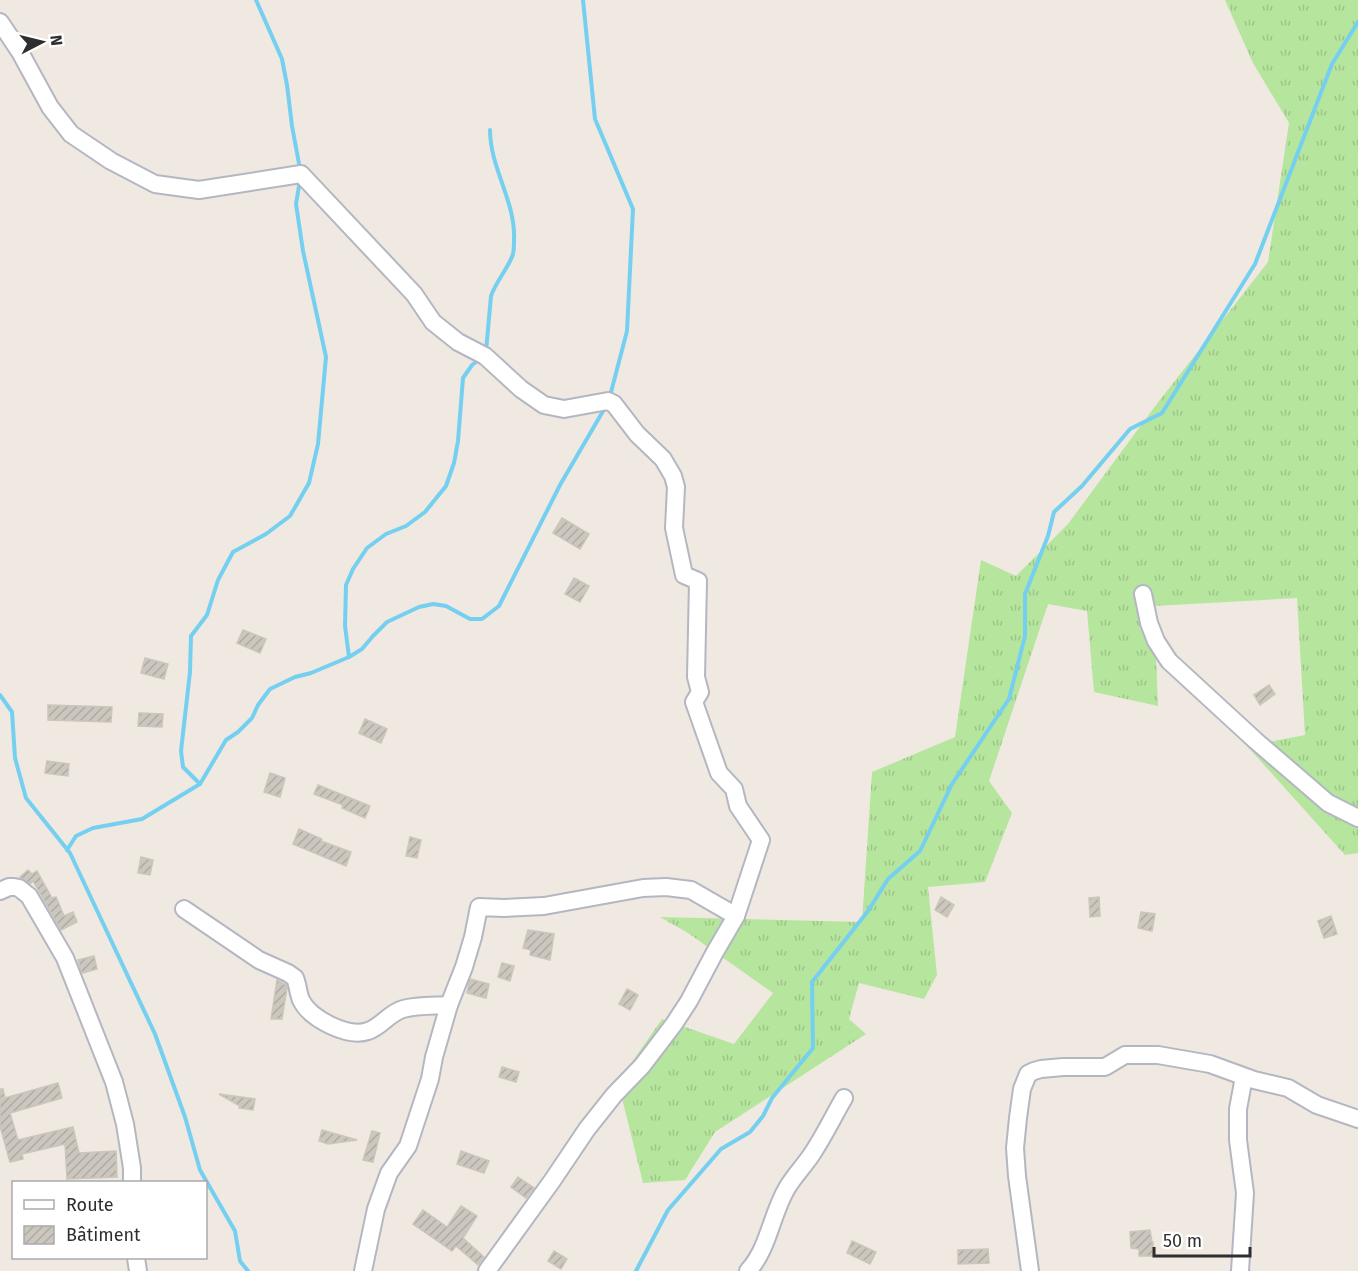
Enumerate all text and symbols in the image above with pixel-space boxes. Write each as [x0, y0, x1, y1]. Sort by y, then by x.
north arrow [12, 12, 72, 72]
text: N [46, 34, 66, 47]
legend [12, 1181, 207, 1259]
text: Route [66, 1194, 114, 1216]
scale bar [1154, 1220, 1250, 1258]
text: Bâtiment [66, 1224, 141, 1246]
text: 50 m [1163, 1230, 1202, 1252]

